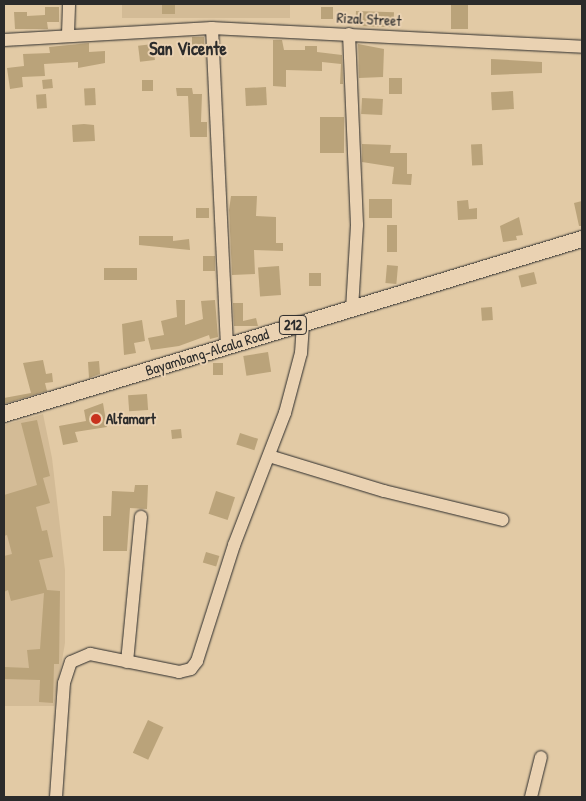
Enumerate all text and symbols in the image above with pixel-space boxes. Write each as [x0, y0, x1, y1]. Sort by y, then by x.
street label: Rizal Street [336, 8, 402, 30]
district label: San Vicente [149, 38, 227, 60]
road number: 212 [278, 314, 308, 336]
street label: Bayambang-Alcala Road [143, 325, 271, 379]
place label: Alfamart [106, 410, 156, 428]
marker: Alfamart [90, 413, 102, 425]

